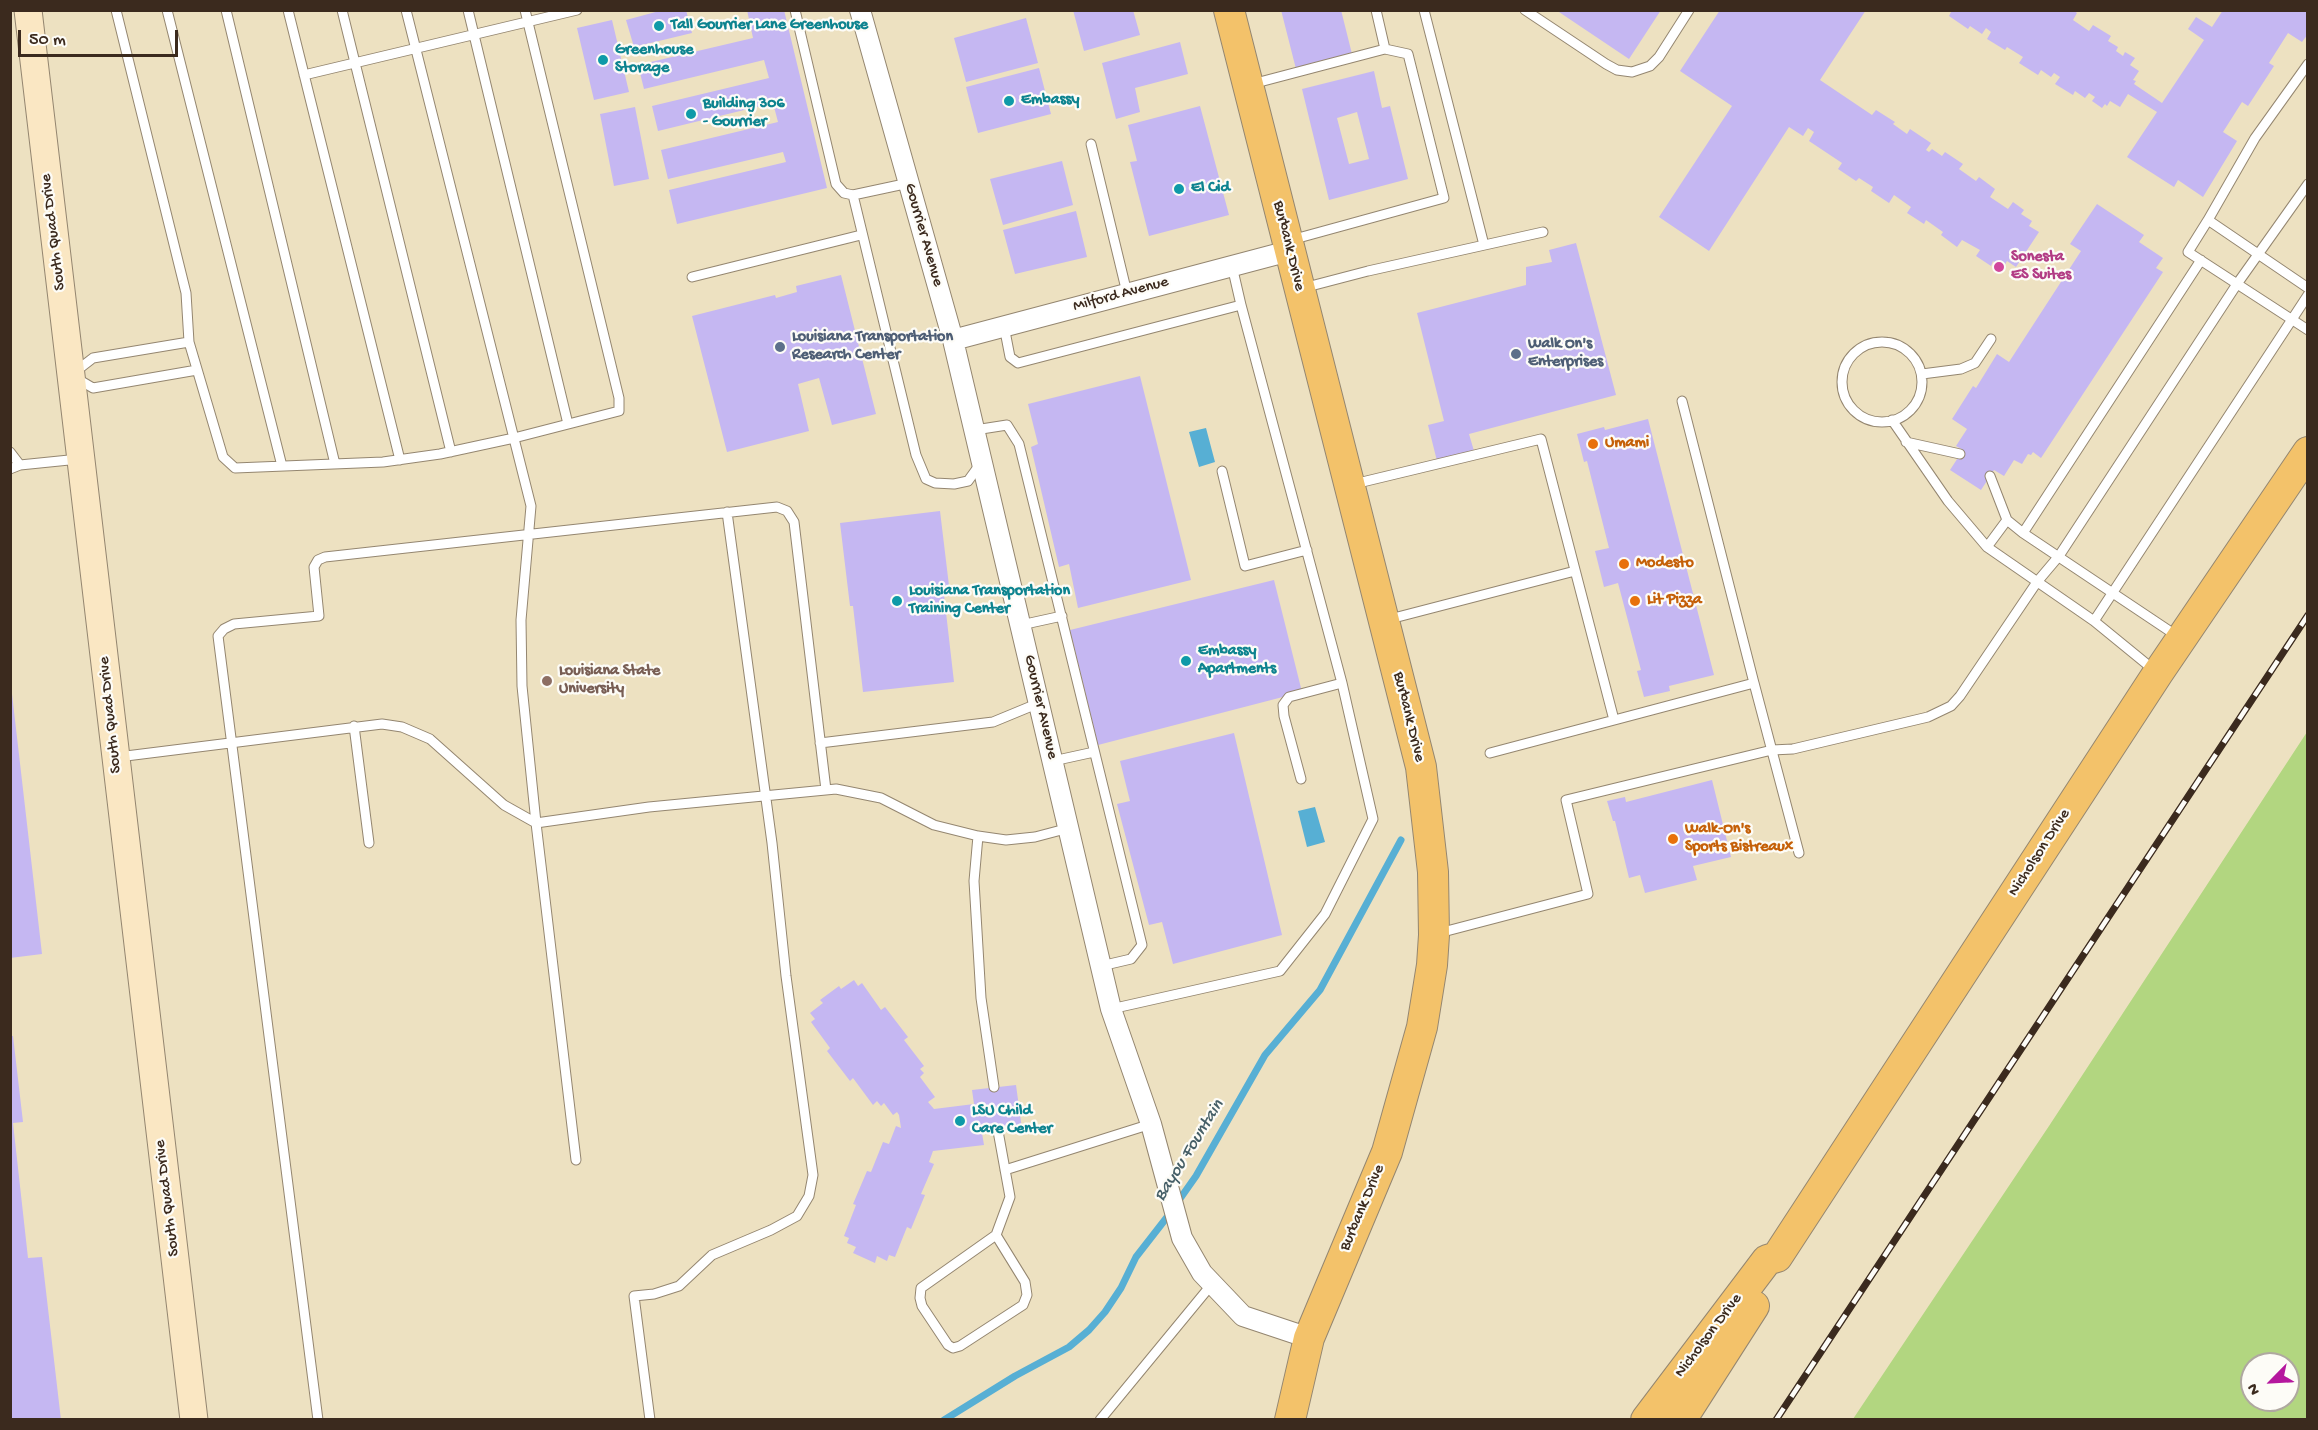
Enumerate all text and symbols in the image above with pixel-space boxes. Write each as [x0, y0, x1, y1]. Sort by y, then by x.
place label: Tall Gourrier Lane Greenhouse [671, 16, 868, 36]
scale bar [21, 18, 182, 56]
marker: Tall Gourrier Lane Greenhouse [652, 19, 666, 33]
text: 50 m [29, 30, 66, 51]
place label: Greenhouse Storage [615, 41, 693, 79]
marker: Greenhouse Storage [596, 53, 610, 67]
place label: Embassy [1021, 91, 1079, 111]
marker: Embassy [1002, 94, 1016, 108]
place label: Building 306 - Gourrier [703, 95, 785, 133]
marker: Building 306 - Gourrier [684, 107, 698, 121]
street label: South Quad Drive [37, 173, 71, 291]
place label: El Cid [1191, 179, 1230, 199]
street label: Gourrier Avenue [899, 181, 947, 289]
marker: El Cid [1172, 182, 1186, 196]
street label: Burbank Drive [1268, 199, 1308, 293]
place label: Sonesta ES Suites [2011, 248, 2071, 286]
marker: Sonesta ES Suites [1992, 260, 2006, 274]
street label: Milford Avenue [1071, 273, 1171, 317]
place label: Louisiana Transportation Research Center [792, 328, 953, 366]
place label: Walk On's Enterprises [1528, 335, 1603, 373]
marker: Louisiana Transportation Research Center [773, 340, 787, 354]
marker: Walk On's Enterprises [1509, 347, 1523, 361]
place label: Umami [1605, 434, 1649, 454]
marker: Umami [1586, 437, 1600, 451]
place label: Modesto [1636, 554, 1694, 574]
marker: Modesto [1617, 557, 1631, 571]
place label: Louisiana Transportation Training Center [909, 582, 1070, 620]
place label: Lit Pizza [1647, 591, 1702, 611]
marker: Louisiana Transportation Training Center [890, 594, 904, 608]
marker: Lit Pizza [1628, 594, 1642, 608]
place label: Embassy Apartments [1198, 642, 1276, 680]
street label: Gourrier Avenue [1019, 653, 1061, 761]
marker: Embassy Apartments [1179, 654, 1193, 668]
street label: South Quad Drive [95, 656, 127, 774]
place label: Louisiana State University [559, 662, 660, 700]
street label: Burbank Drive [1388, 670, 1428, 764]
marker: Louisiana State University [540, 674, 554, 688]
street label: Nicholson Drive [2005, 806, 2075, 900]
place label: Walk-On's Sports Bistreaux [1685, 820, 1793, 858]
marker: Walk-On's Sports Bistreaux [1666, 832, 1680, 846]
water label: Bayou Fountain [1150, 1096, 1230, 1206]
place label: LSU Child Care Center [972, 1102, 1052, 1140]
marker: LSU Child Care Center [953, 1114, 967, 1128]
street label: South Quad Drive [151, 1139, 185, 1257]
street label: Burbank Drive [1336, 1162, 1390, 1254]
street label: Nicholson Drive [1671, 1290, 1747, 1382]
north arrow [2240, 1352, 2300, 1412]
text: N [2244, 1380, 2266, 1397]

